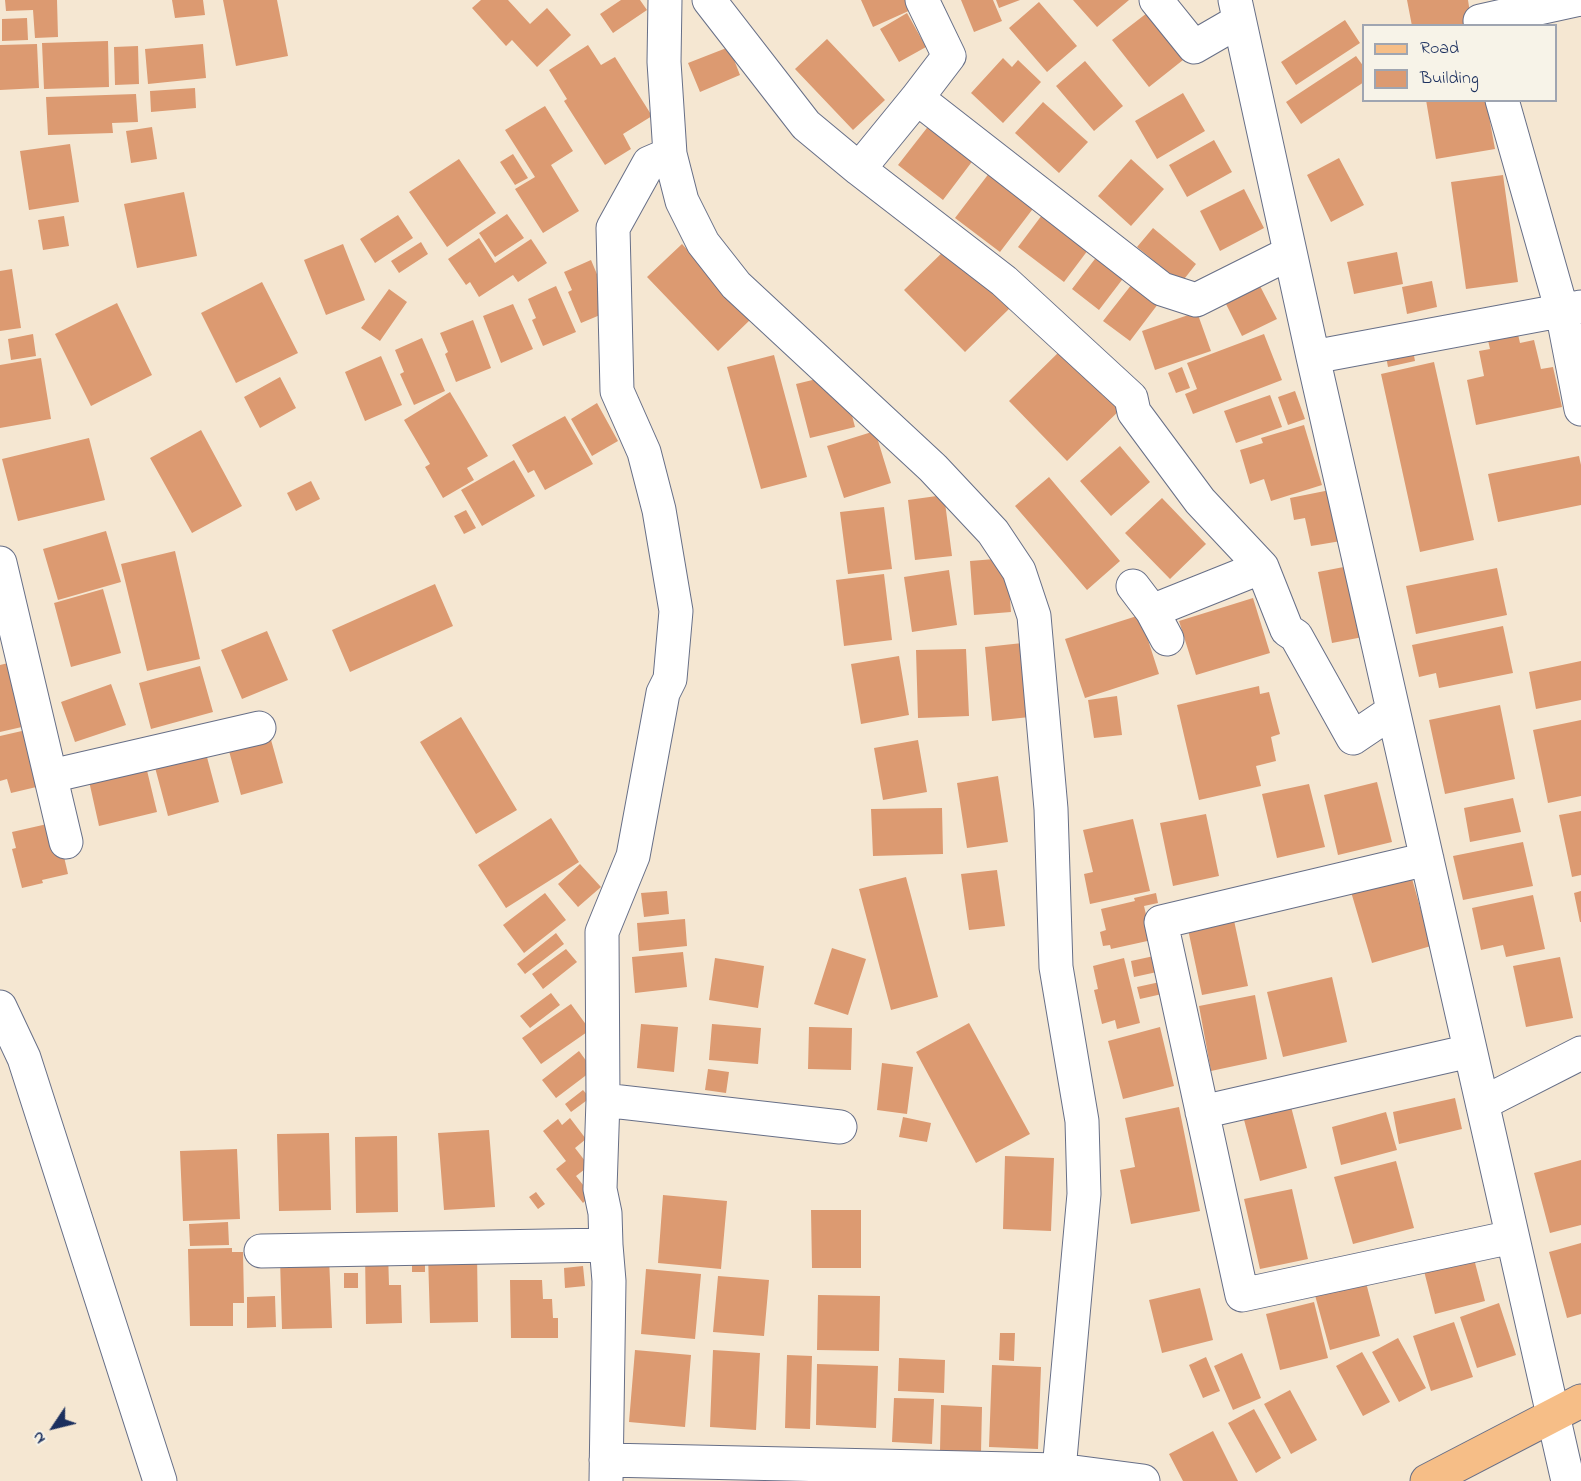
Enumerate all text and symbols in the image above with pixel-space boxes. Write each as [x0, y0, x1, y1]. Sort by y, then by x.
legend [1362, 24, 1557, 102]
text: Road [1420, 36, 1459, 62]
text: Building [1420, 66, 1479, 92]
north arrow [24, 1397, 84, 1457]
text: N [26, 1426, 52, 1449]

